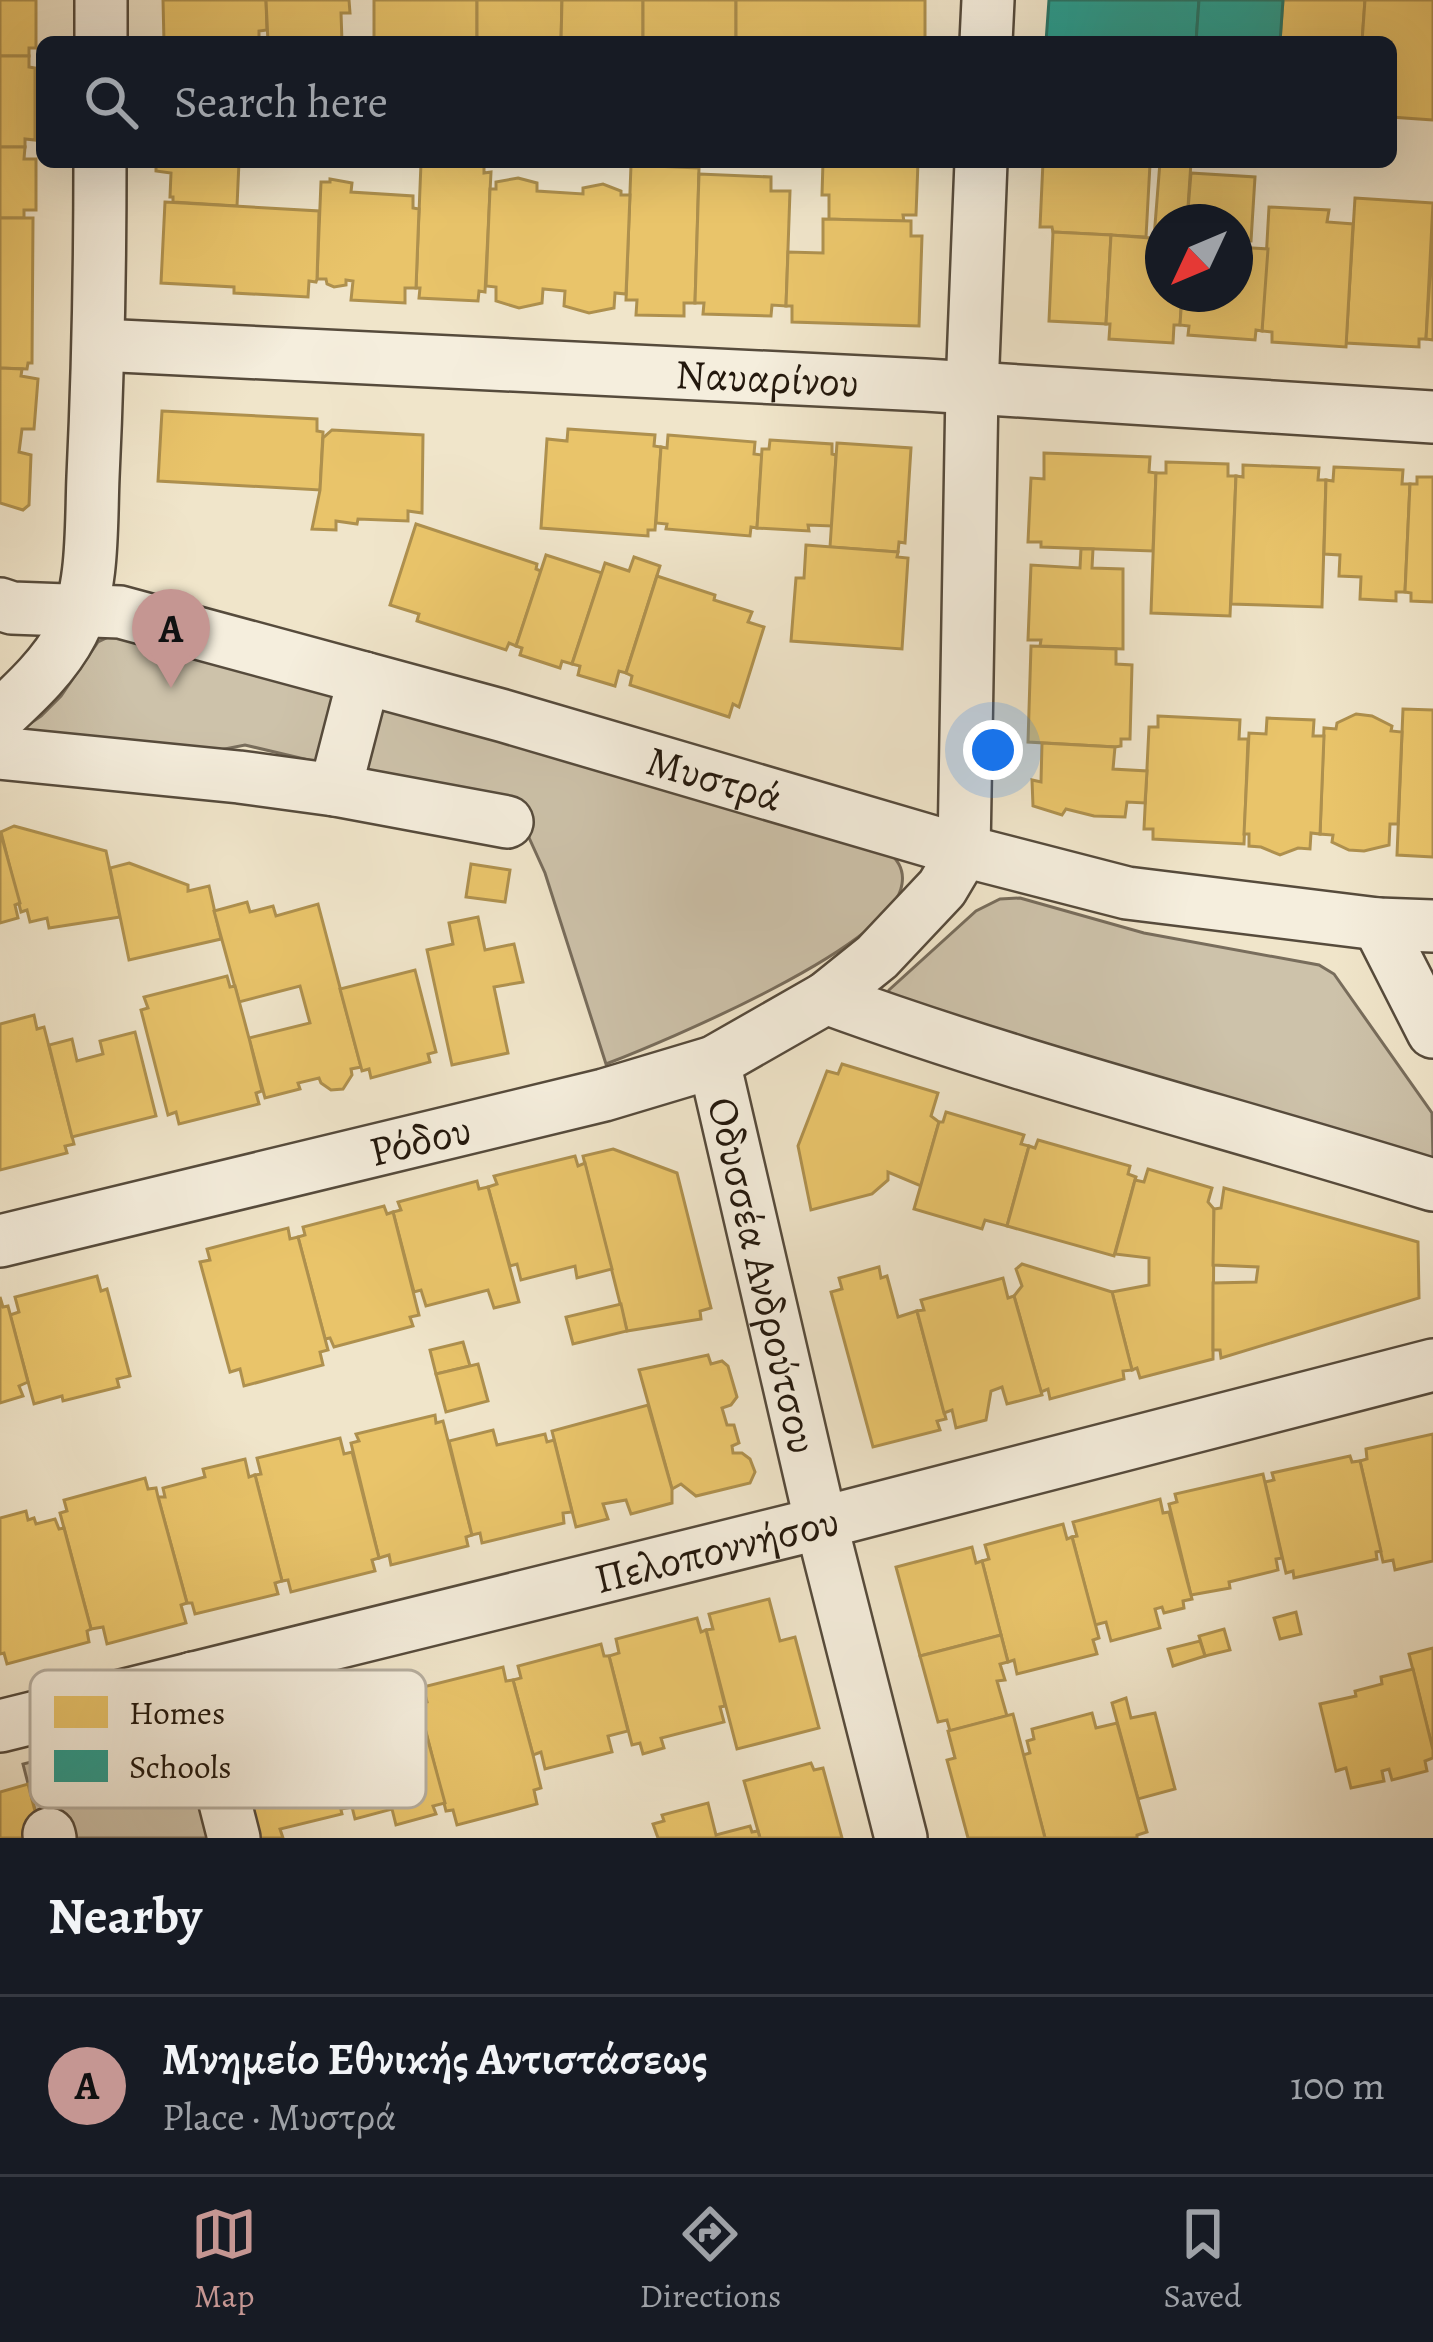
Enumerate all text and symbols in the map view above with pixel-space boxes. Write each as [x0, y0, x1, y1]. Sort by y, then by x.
search box [36, 36, 1397, 168]
icon: search [78, 69, 144, 135]
text: Search here [174, 71, 388, 133]
north arrow [1145, 204, 1253, 312]
street label: Ναυαρίνου [674, 344, 860, 410]
pin: A [132, 589, 210, 688]
your location [963, 720, 1023, 780]
street label: Μυστρά [640, 731, 789, 825]
street label: Οδυσσέα Ανδρούτσου [695, 1092, 832, 1459]
street label: Ρόδου [363, 1100, 477, 1179]
street label: Πελοποννήσου [588, 1491, 845, 1606]
legend [30, 1670, 426, 1808]
text: Homes [129, 1690, 225, 1735]
text: Schools [129, 1744, 232, 1789]
text: Nearby [48, 1881, 202, 1951]
text: Μνημείο Εθνικής Αντιστάσεως [162, 2028, 708, 2090]
text: A [75, 2059, 99, 2112]
text: 100 m [1290, 2059, 1385, 2112]
text: Place · Μυστρά [162, 2090, 396, 2143]
tab: Map [191, 2201, 257, 2318]
tab: Directions [640, 2201, 781, 2318]
tab: Saved [1164, 2201, 1242, 2318]

